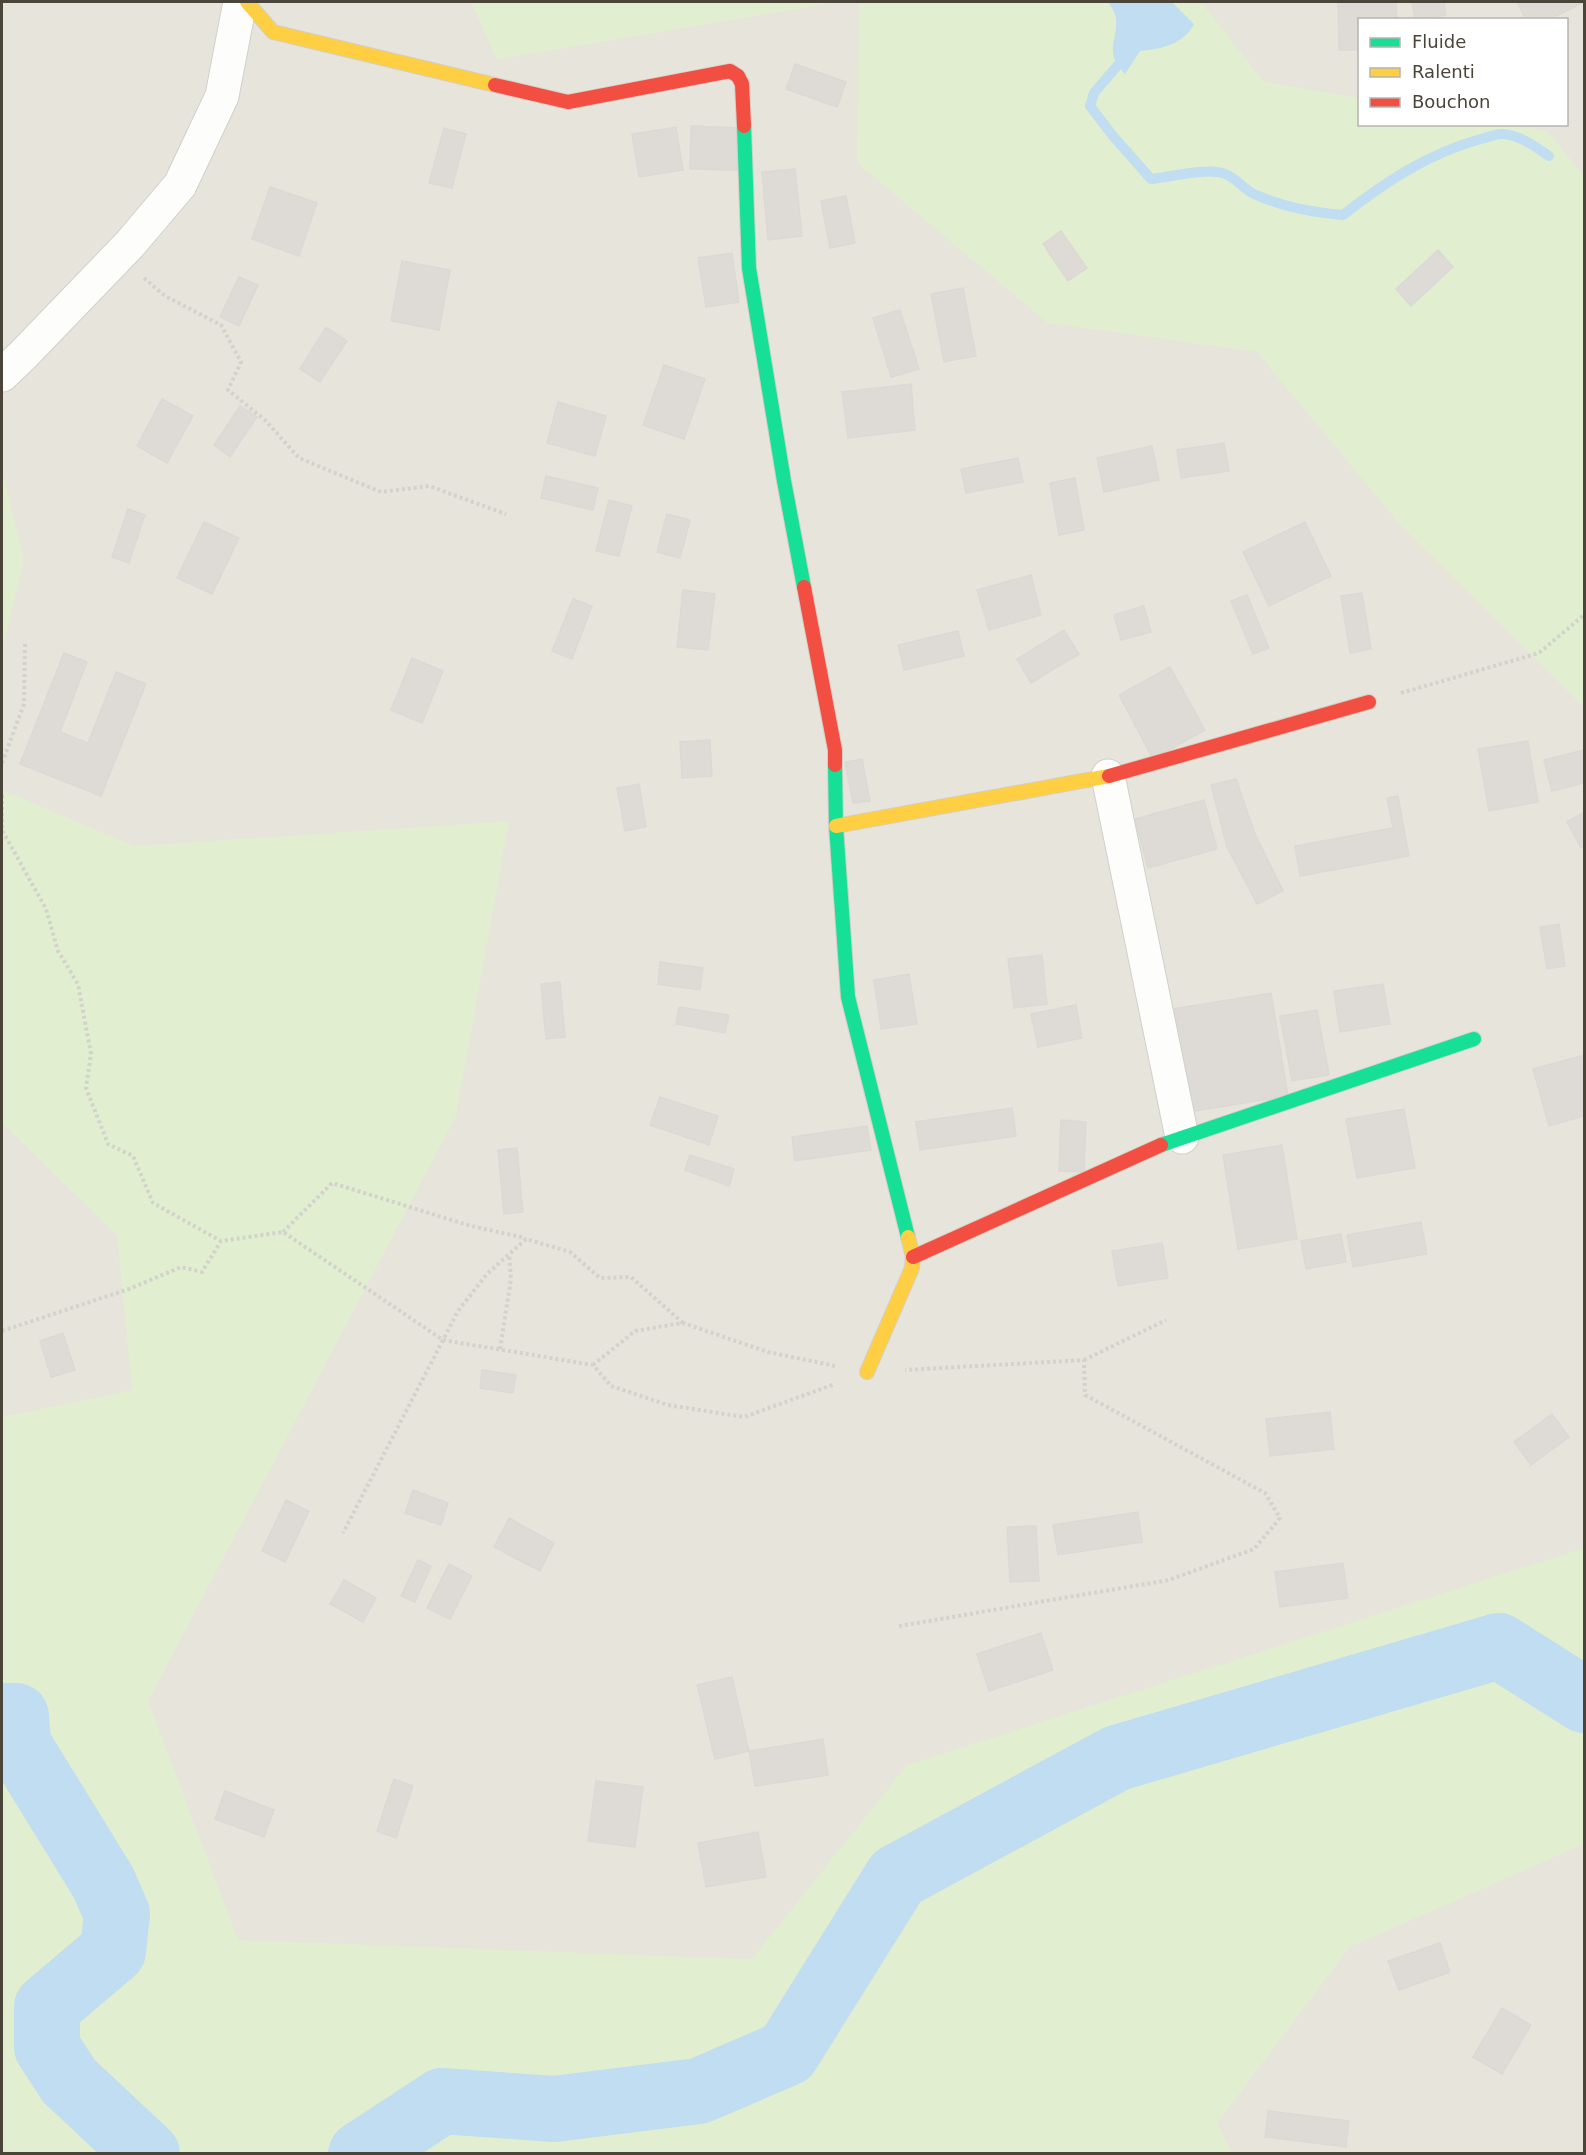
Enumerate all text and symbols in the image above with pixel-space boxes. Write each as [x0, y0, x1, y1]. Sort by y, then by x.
legend [1358, 18, 1568, 126]
text: Fluide [1412, 31, 1466, 52]
text: Ralenti [1412, 61, 1475, 82]
text: Bouchon [1412, 91, 1491, 112]

